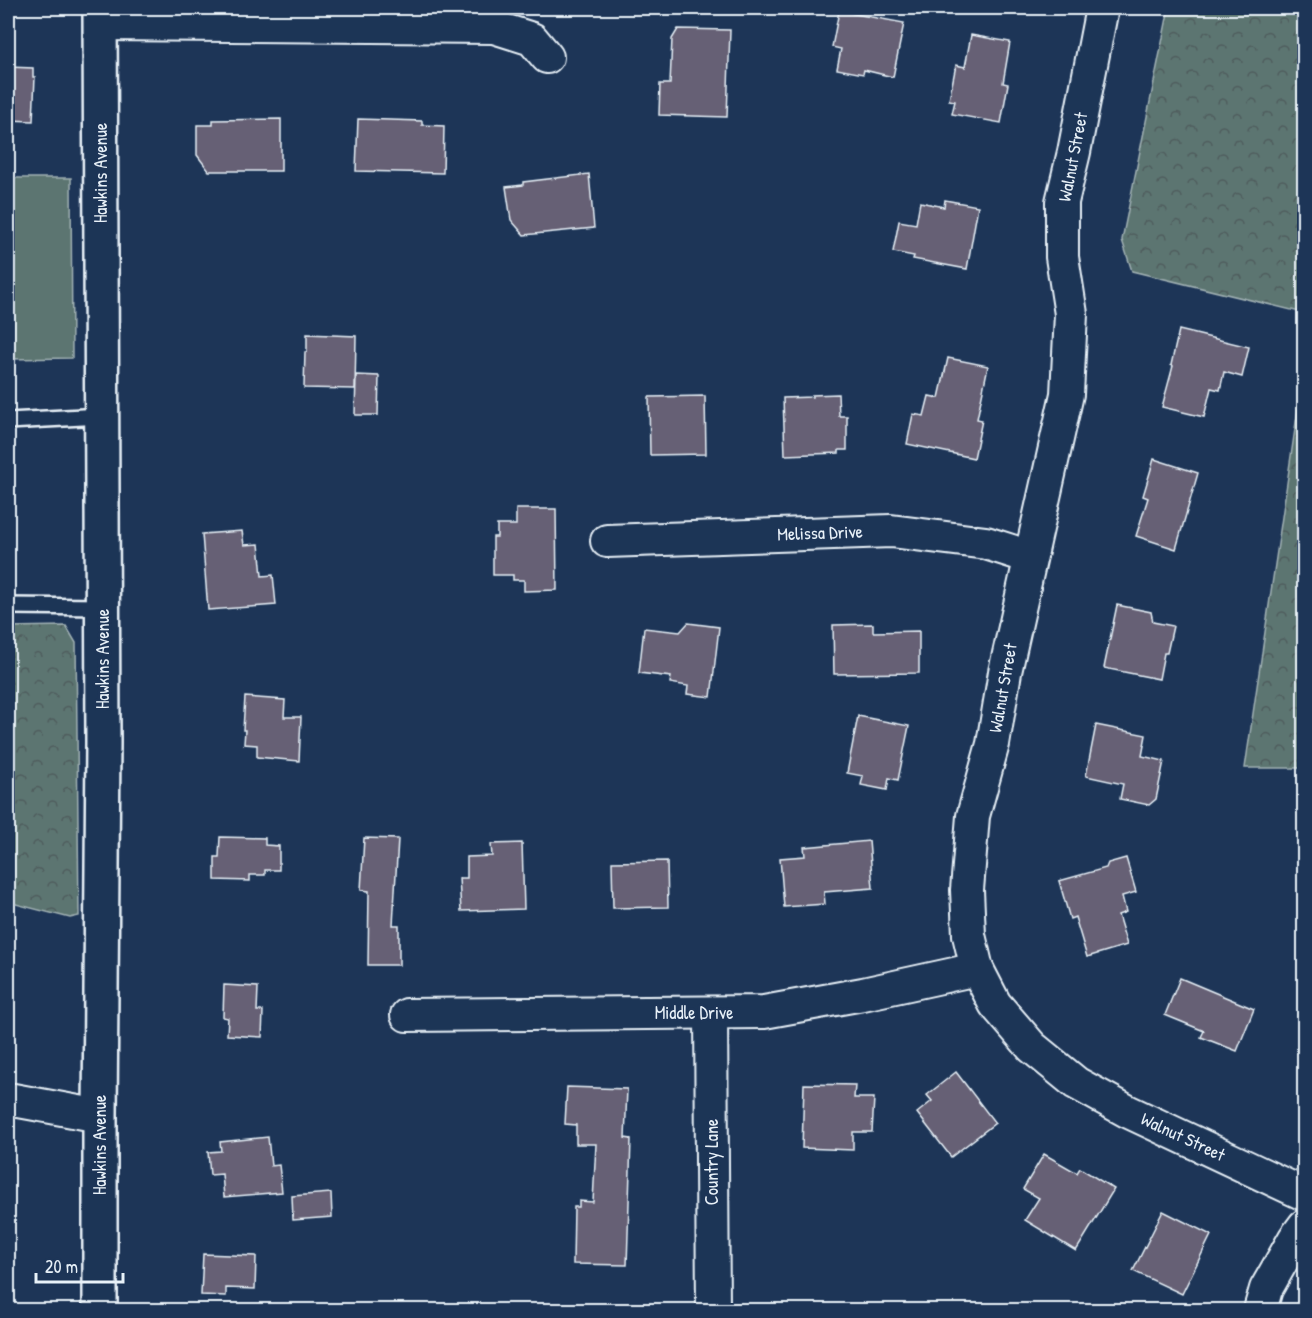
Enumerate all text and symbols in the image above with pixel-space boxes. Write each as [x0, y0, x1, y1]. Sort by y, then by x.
street label: Walnut Street [1052, 109, 1094, 204]
street label: Hawkins Avenue [88, 123, 113, 223]
street label: Melissa Drive [777, 519, 863, 546]
street label: Hawkins Avenue [90, 609, 115, 709]
street label: Walnut Street [982, 640, 1023, 735]
street label: Middle Drive [655, 1000, 733, 1025]
street label: Hawkins Avenue [87, 1095, 112, 1195]
street label: Walnut Street [1137, 1106, 1230, 1167]
street label: Country Lane [699, 1119, 724, 1205]
scale bar [36, 1246, 123, 1284]
text: 20 m [45, 1254, 78, 1279]

